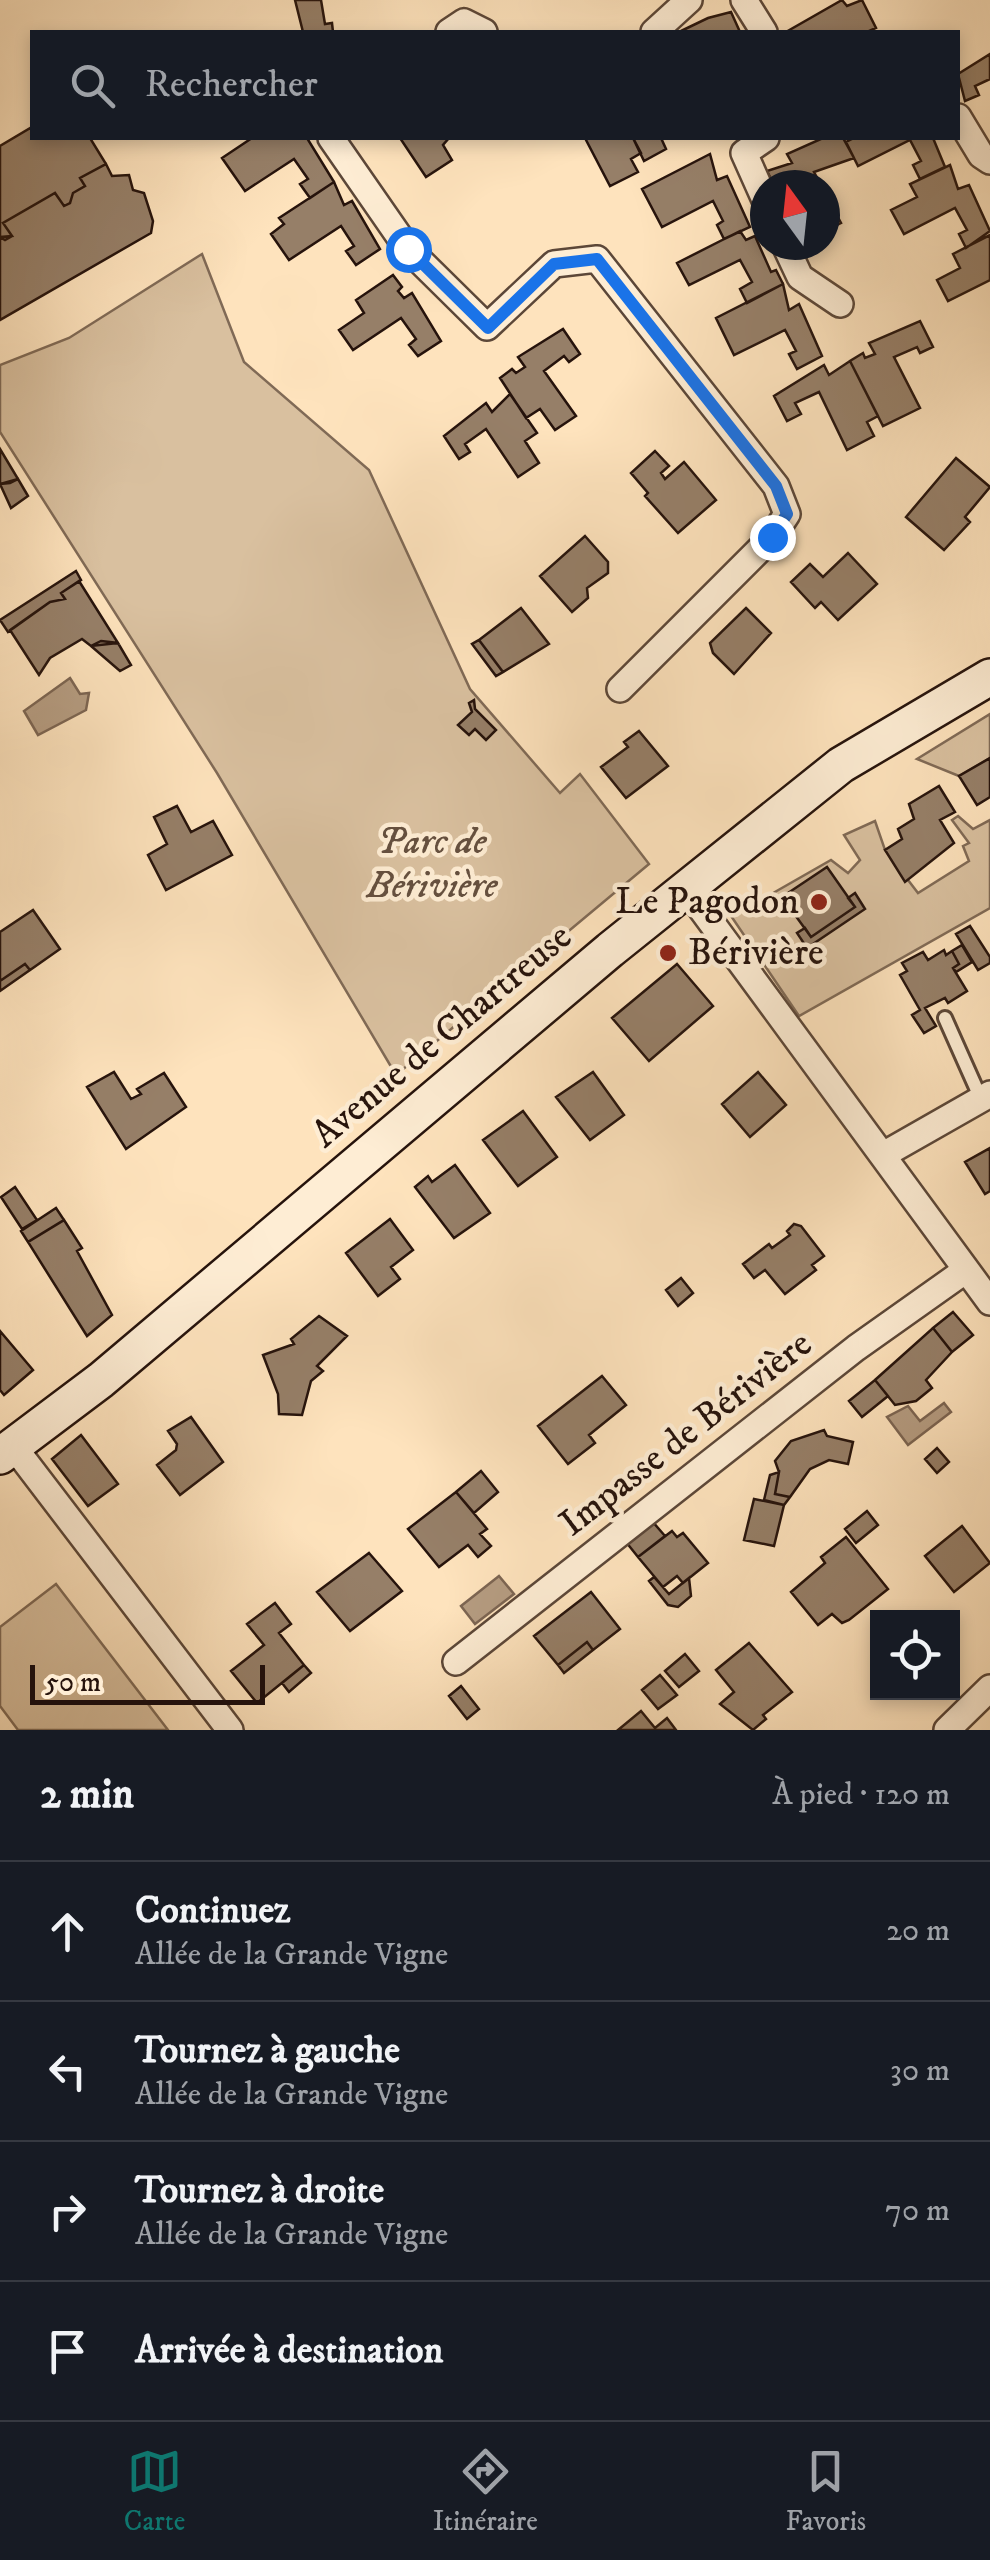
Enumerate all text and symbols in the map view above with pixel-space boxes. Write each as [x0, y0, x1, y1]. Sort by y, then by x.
search box [30, 30, 960, 140]
icon: search [65, 58, 120, 113]
text: Rechercher [145, 61, 318, 109]
north arrow [750, 170, 840, 260]
route start [386, 227, 432, 273]
route end [750, 515, 796, 561]
park label: Parc de Bérivière [365, 818, 498, 910]
place label: Le Pagodon [615, 878, 799, 926]
marker: Le Pagodon [808, 891, 830, 913]
street label: Avenue de Chartreuse [302, 913, 582, 1159]
place label: Bérivière [688, 929, 824, 977]
marker: Bérivière [657, 942, 679, 964]
street label: Impasse de Bérivière [550, 1320, 822, 1548]
map controls [870, 1610, 960, 1700]
button: locate [870, 1610, 960, 1700]
scale bar [30, 1660, 265, 1704]
text: 50 m [45, 1665, 101, 1700]
text: 2 min [40, 1769, 134, 1821]
text: À pied · 120 m [772, 1775, 950, 1815]
text: Continuez [135, 1887, 291, 1935]
icon: ahead [40, 1904, 95, 1959]
text: 20 m [886, 1911, 950, 1951]
text: Allée de la Grande Vigne [135, 1935, 448, 1975]
text: Tournez à gauche [135, 2027, 400, 2075]
icon: left [40, 2044, 95, 2099]
text: 30 m [890, 2051, 950, 2091]
text: Allée de la Grande Vigne [135, 2075, 448, 2115]
text: Tournez à droite [135, 2167, 384, 2215]
icon: right [40, 2184, 95, 2239]
text: 70 m [885, 2191, 950, 2231]
text: Allée de la Grande Vigne [135, 2215, 448, 2255]
icon: arrive [40, 2324, 95, 2379]
text: Arrivée à destination [135, 2327, 443, 2375]
tab: Carte [124, 2444, 185, 2539]
tab: Itinéraire [433, 2444, 538, 2539]
tab: Favoris [785, 2444, 866, 2539]

